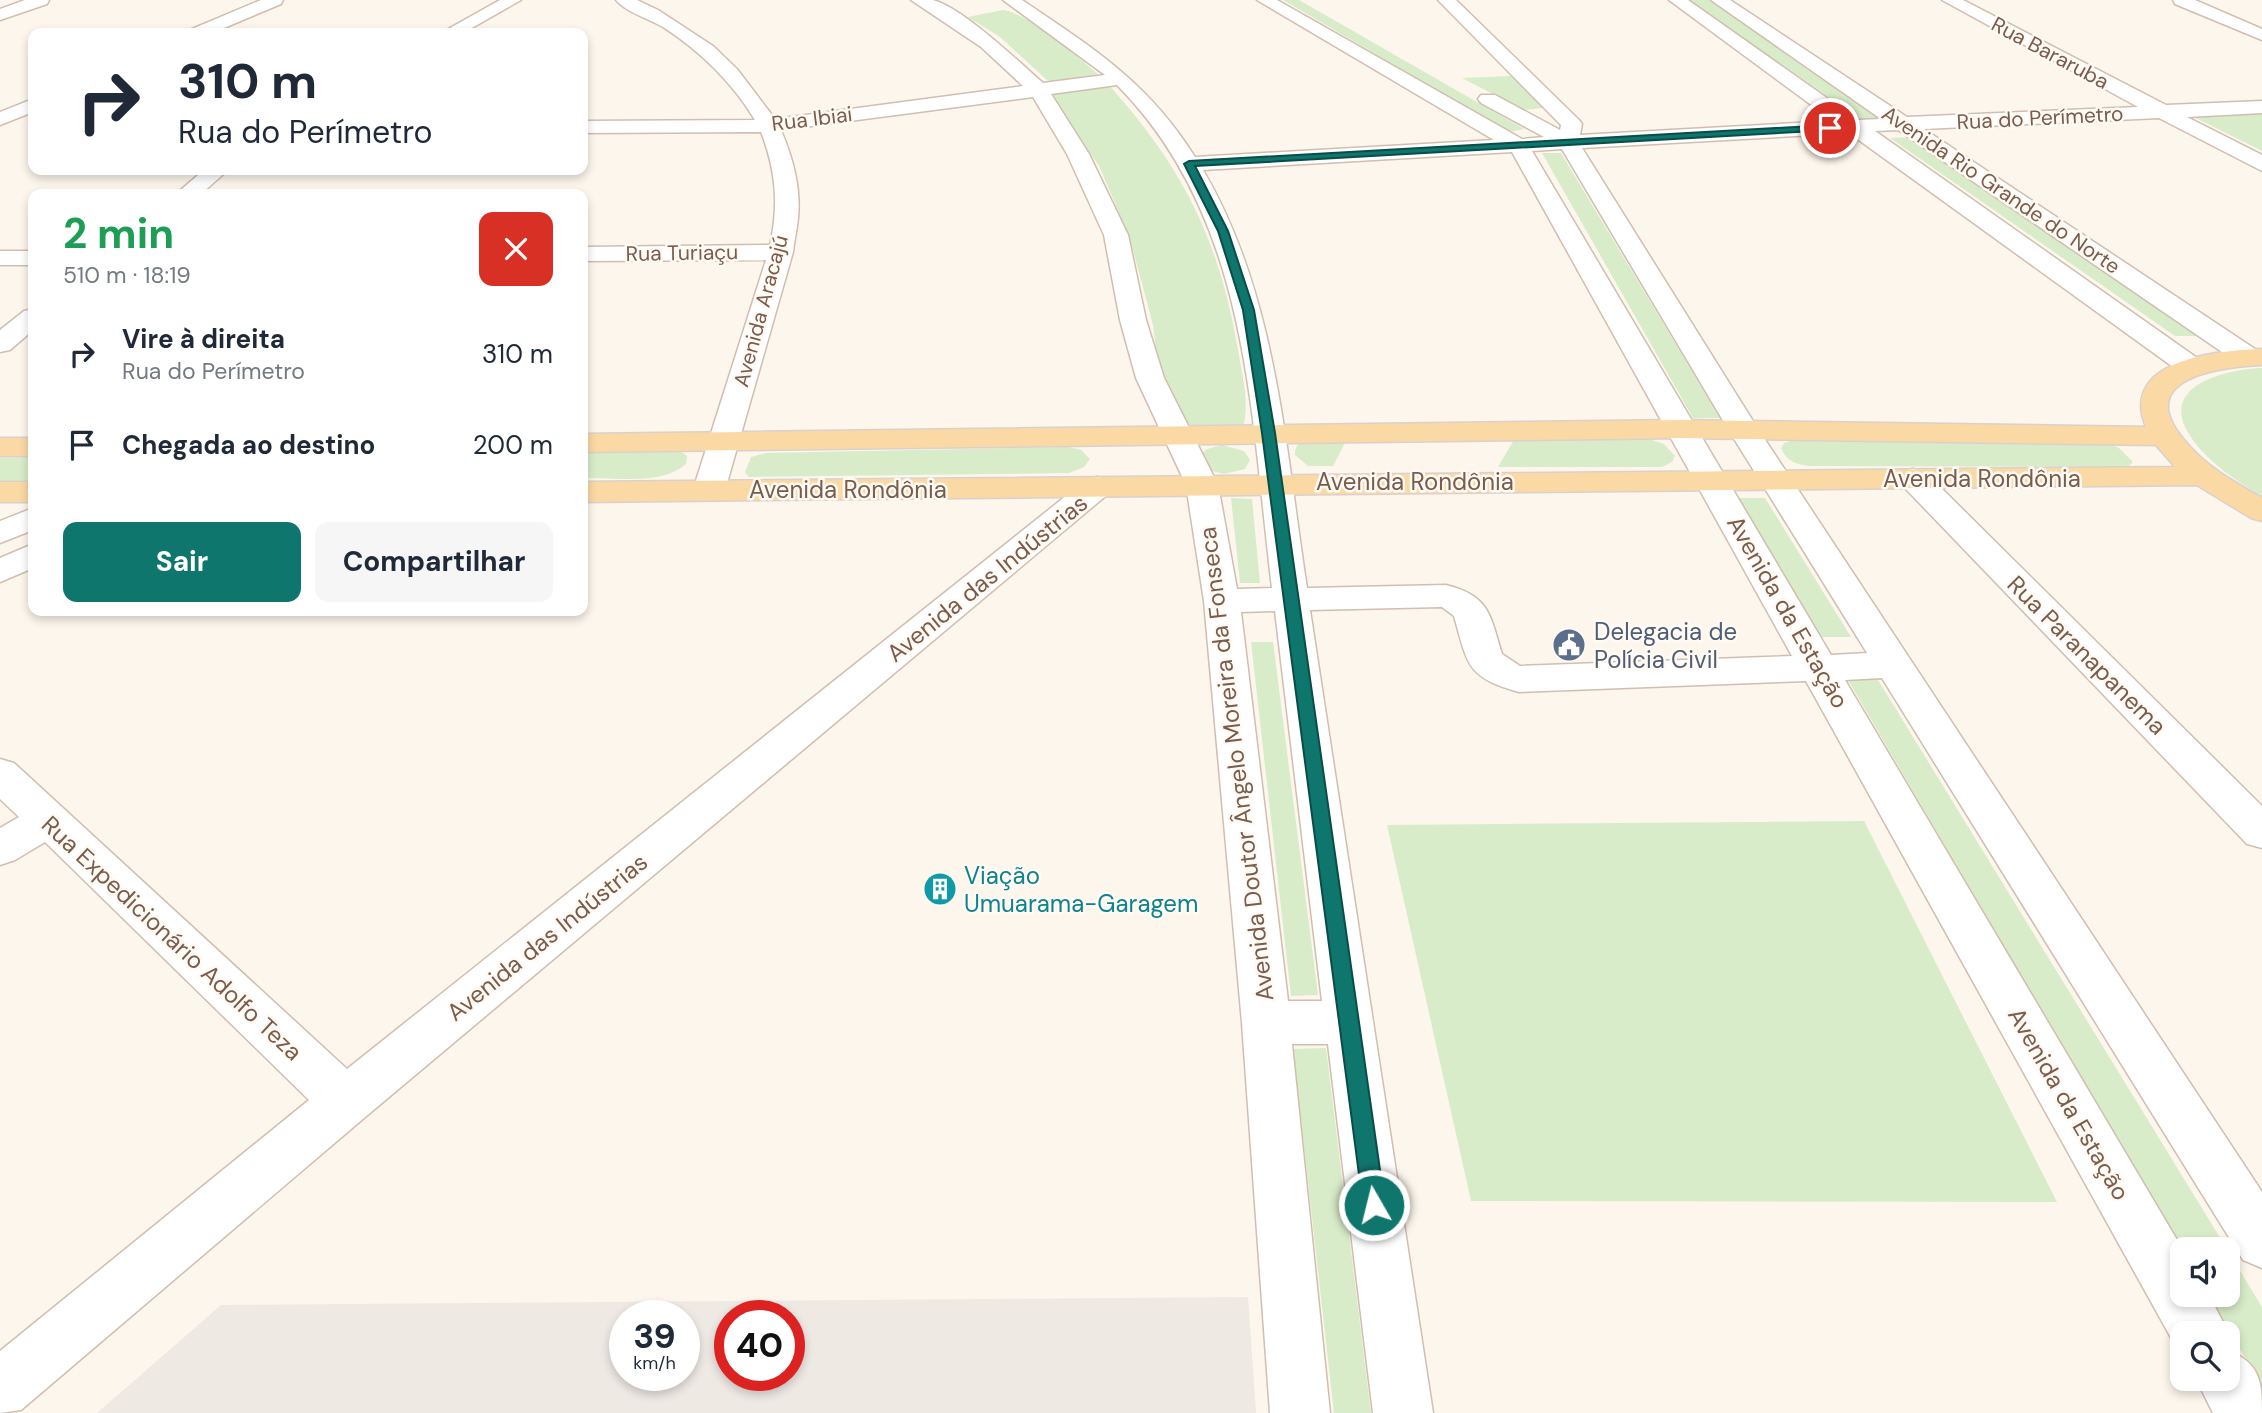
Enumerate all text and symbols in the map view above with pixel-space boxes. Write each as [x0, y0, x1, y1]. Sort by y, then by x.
street label: Rua Bararuba [1986, 10, 2114, 96]
text: 310 m [178, 49, 317, 113]
icon: right [63, 56, 154, 147]
pin [1800, 98, 1860, 158]
street label: Rua Ibiai [770, 100, 854, 138]
street label: Avenida Rio Grande do Norte [1876, 100, 2126, 280]
street label: Rua do Perímetro [1956, 100, 2124, 136]
icon: arrive [1811, 109, 1849, 147]
text: Rua do Perímetro [178, 111, 433, 153]
text: 2 min [63, 206, 174, 261]
button: close [479, 212, 553, 286]
street label: Avenida Aracajú [727, 232, 795, 390]
street label: Rua Turiaçu [625, 238, 739, 268]
text: 510 m · 18:19 [63, 260, 191, 290]
text: Vire à direita [122, 322, 285, 356]
icon: right [63, 335, 101, 373]
text: 310 m [482, 337, 553, 371]
text: Rua do Perímetro [122, 356, 305, 386]
icon: arrive [63, 426, 101, 464]
text: Chegada ao destino [122, 428, 375, 462]
text: 200 m [473, 428, 553, 462]
street label: Avenida Rondônia [1883, 463, 2081, 494]
street label: Avenida Rondônia [1316, 466, 1514, 497]
street label: Avenida Rondônia [749, 474, 947, 505]
street label: Avenida das Indústrias [880, 487, 1094, 669]
street label: Avenida da Estação [1720, 510, 1856, 714]
button: Sair [63, 522, 301, 602]
button: Compartilhar [315, 522, 553, 602]
street label: Avenida Doutor Ângelo Moreira da Fonseca [1192, 525, 1280, 1003]
street label: Rua Paranapanema [2001, 569, 2173, 741]
place label: Delegacia de Polícia Civil [1594, 616, 1737, 675]
public building icon: Delegacia de Polícia Civil [1550, 626, 1588, 664]
street label: Rua Expedicionário Adolfo Teza [35, 809, 309, 1067]
street label: Avenida das Indústrias [440, 846, 654, 1028]
place label: Viação Umuarama-Garagem [964, 860, 1198, 919]
building icon: Viação Umuarama-Garagem [921, 870, 959, 908]
street label: Avenida da Estação [2001, 1002, 2137, 1206]
position arrow [1337, 1168, 1411, 1242]
map controls [2170, 1237, 2240, 1391]
button: sound [2170, 1237, 2240, 1307]
speed limit sign: 40 [714, 1300, 805, 1391]
text: 39 [633, 1313, 676, 1359]
button: search [2170, 1321, 2240, 1391]
text: km/h [633, 1351, 676, 1375]

